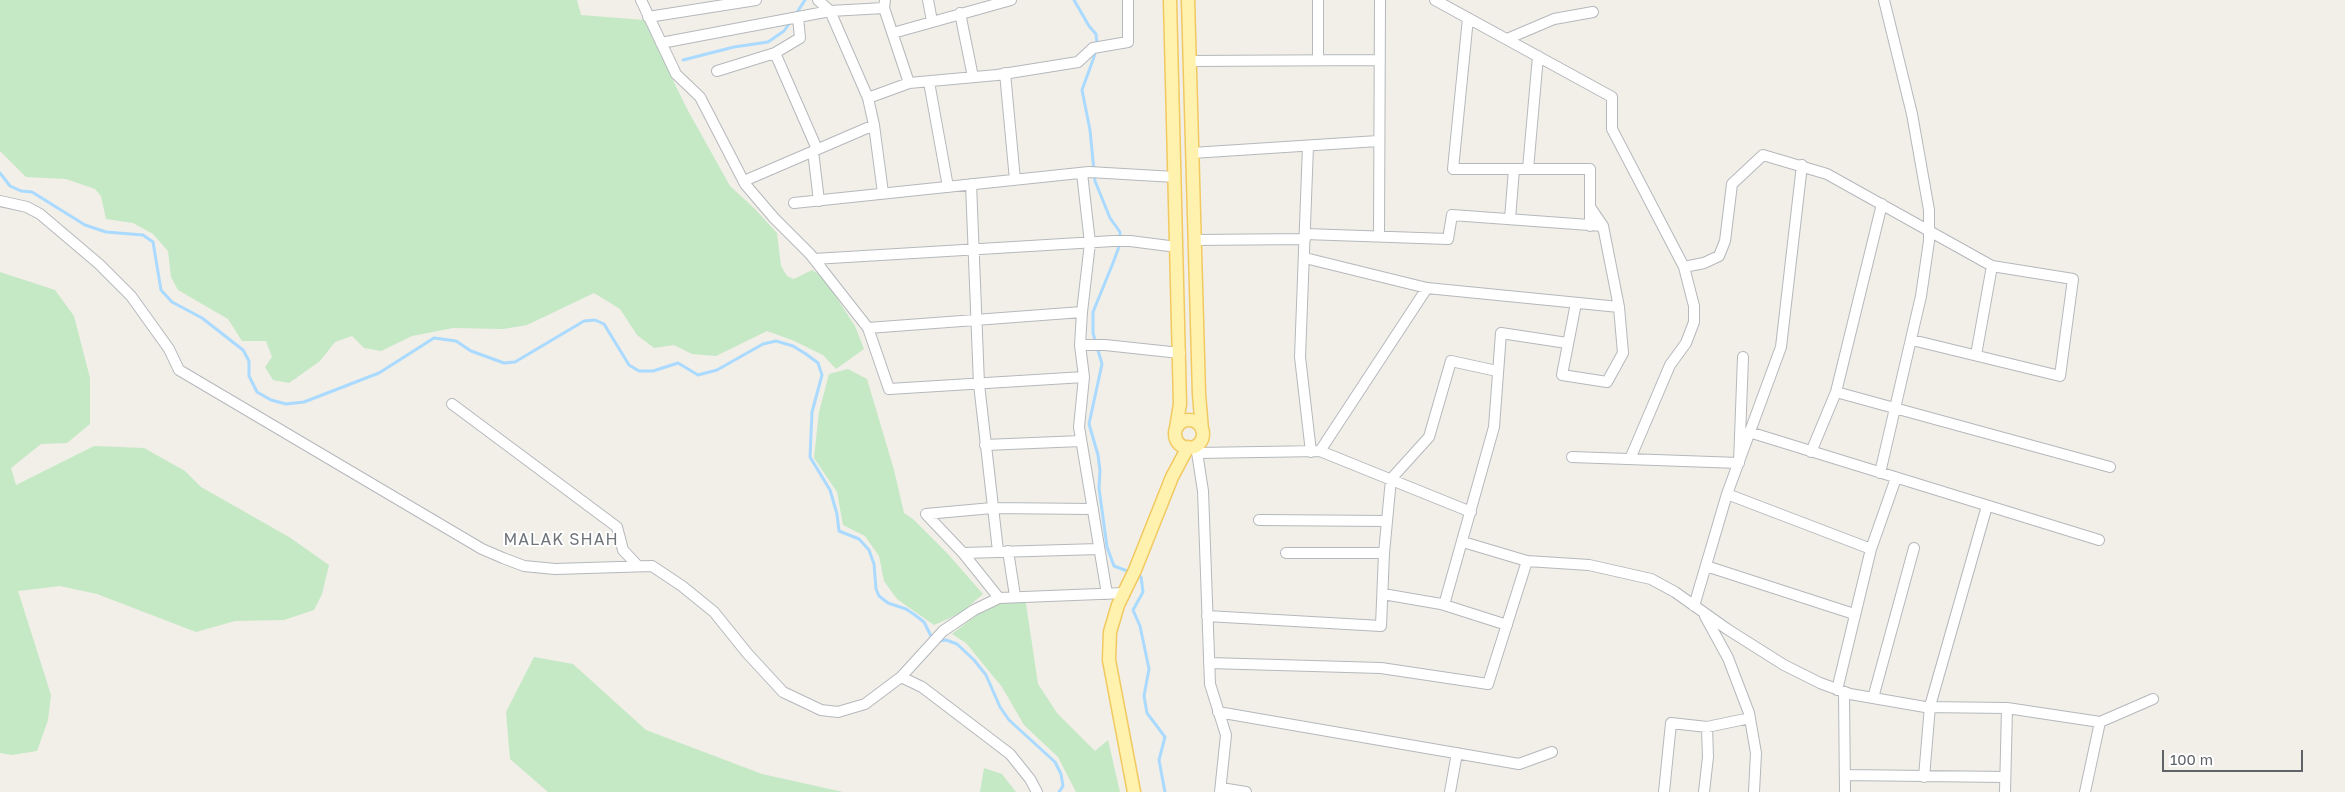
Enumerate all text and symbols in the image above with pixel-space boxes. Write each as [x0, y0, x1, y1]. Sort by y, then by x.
district label: MALAK SHAH [502, 530, 620, 550]
scale bar [2165, 740, 2306, 772]
text: 100 m [2170, 750, 2213, 768]

